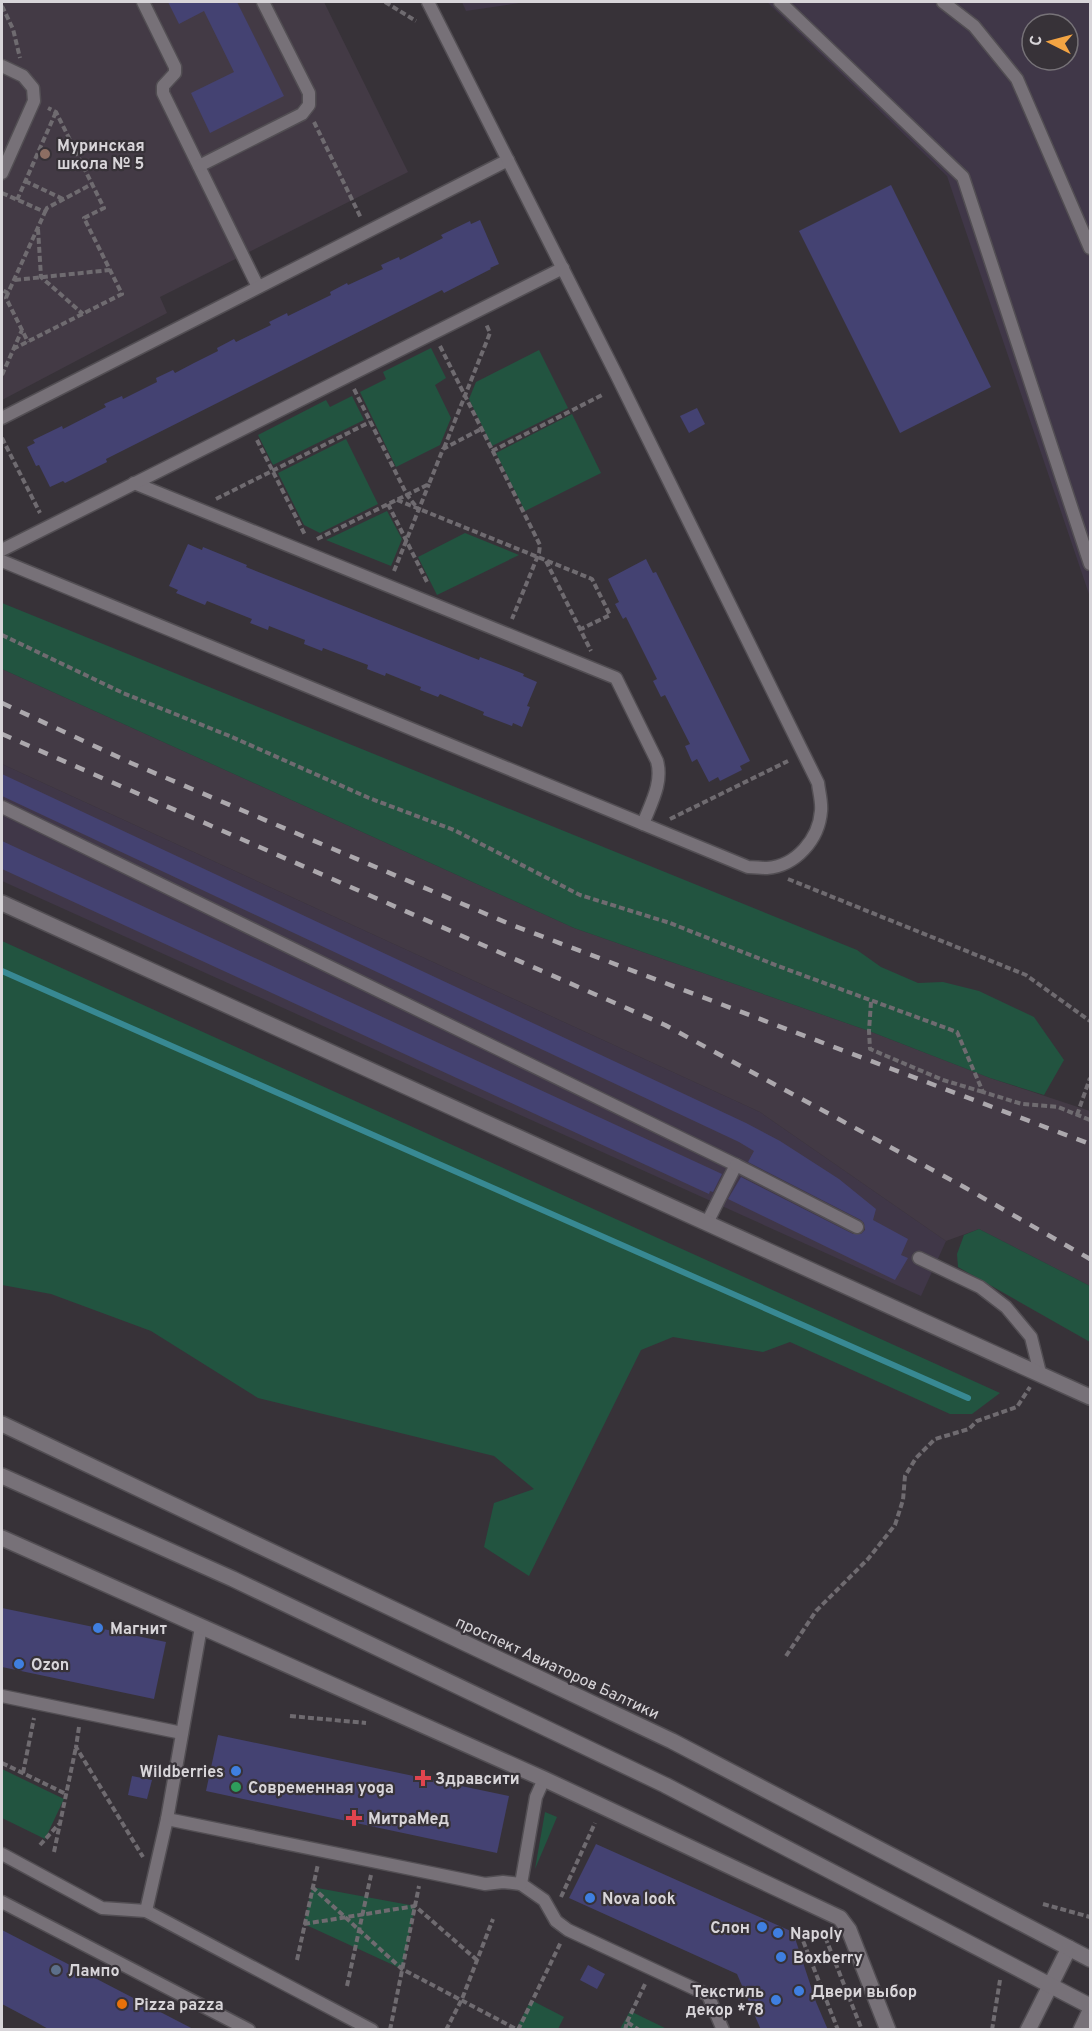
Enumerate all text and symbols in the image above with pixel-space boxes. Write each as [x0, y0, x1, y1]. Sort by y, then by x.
north arrow [1020, 12, 1080, 72]
text: С [1027, 35, 1048, 47]
place label: Муринская школа № 5 [57, 137, 145, 175]
marker: Муринская школа № 5 [38, 147, 52, 161]
street label: проспект Авиаторов Балтики [452, 1613, 662, 1725]
place label: Магнит [110, 1620, 167, 1640]
marker: Магнит [91, 1621, 105, 1635]
place label: Ozon [31, 1656, 69, 1676]
marker: Ozon [12, 1657, 26, 1671]
place label: Wildberries [140, 1763, 224, 1783]
marker: Wildberries [229, 1764, 243, 1778]
place label: Здравсити [435, 1770, 520, 1790]
marker: Здравсити [416, 1771, 430, 1785]
place label: Современная yoga [248, 1779, 394, 1799]
marker: Современная yoga [229, 1780, 243, 1794]
marker: МитраМед [345, 1809, 363, 1827]
place label: МитраМед [368, 1810, 450, 1830]
place label: Nova look [602, 1890, 676, 1910]
marker: Nova look [583, 1891, 597, 1905]
place label: Слон [710, 1919, 750, 1939]
marker: Слон [755, 1920, 769, 1934]
place label: Napoly [790, 1925, 843, 1945]
marker: Napoly [771, 1926, 785, 1940]
place label: Boxberry [793, 1949, 863, 1969]
marker: Boxberry [774, 1950, 788, 1964]
place label: Лампо [68, 1962, 120, 1982]
marker: Лампо [49, 1963, 63, 1977]
place label: Текстиль декор *78 [686, 1983, 764, 2021]
place label: Двери выбор [811, 1983, 917, 2003]
marker: Двери выбор [792, 1984, 806, 1998]
marker: Текстиль декор *78 [769, 1993, 783, 2007]
place label: Pizza pazza [134, 1996, 224, 2016]
marker: Pizza pazza [115, 1997, 129, 2011]

